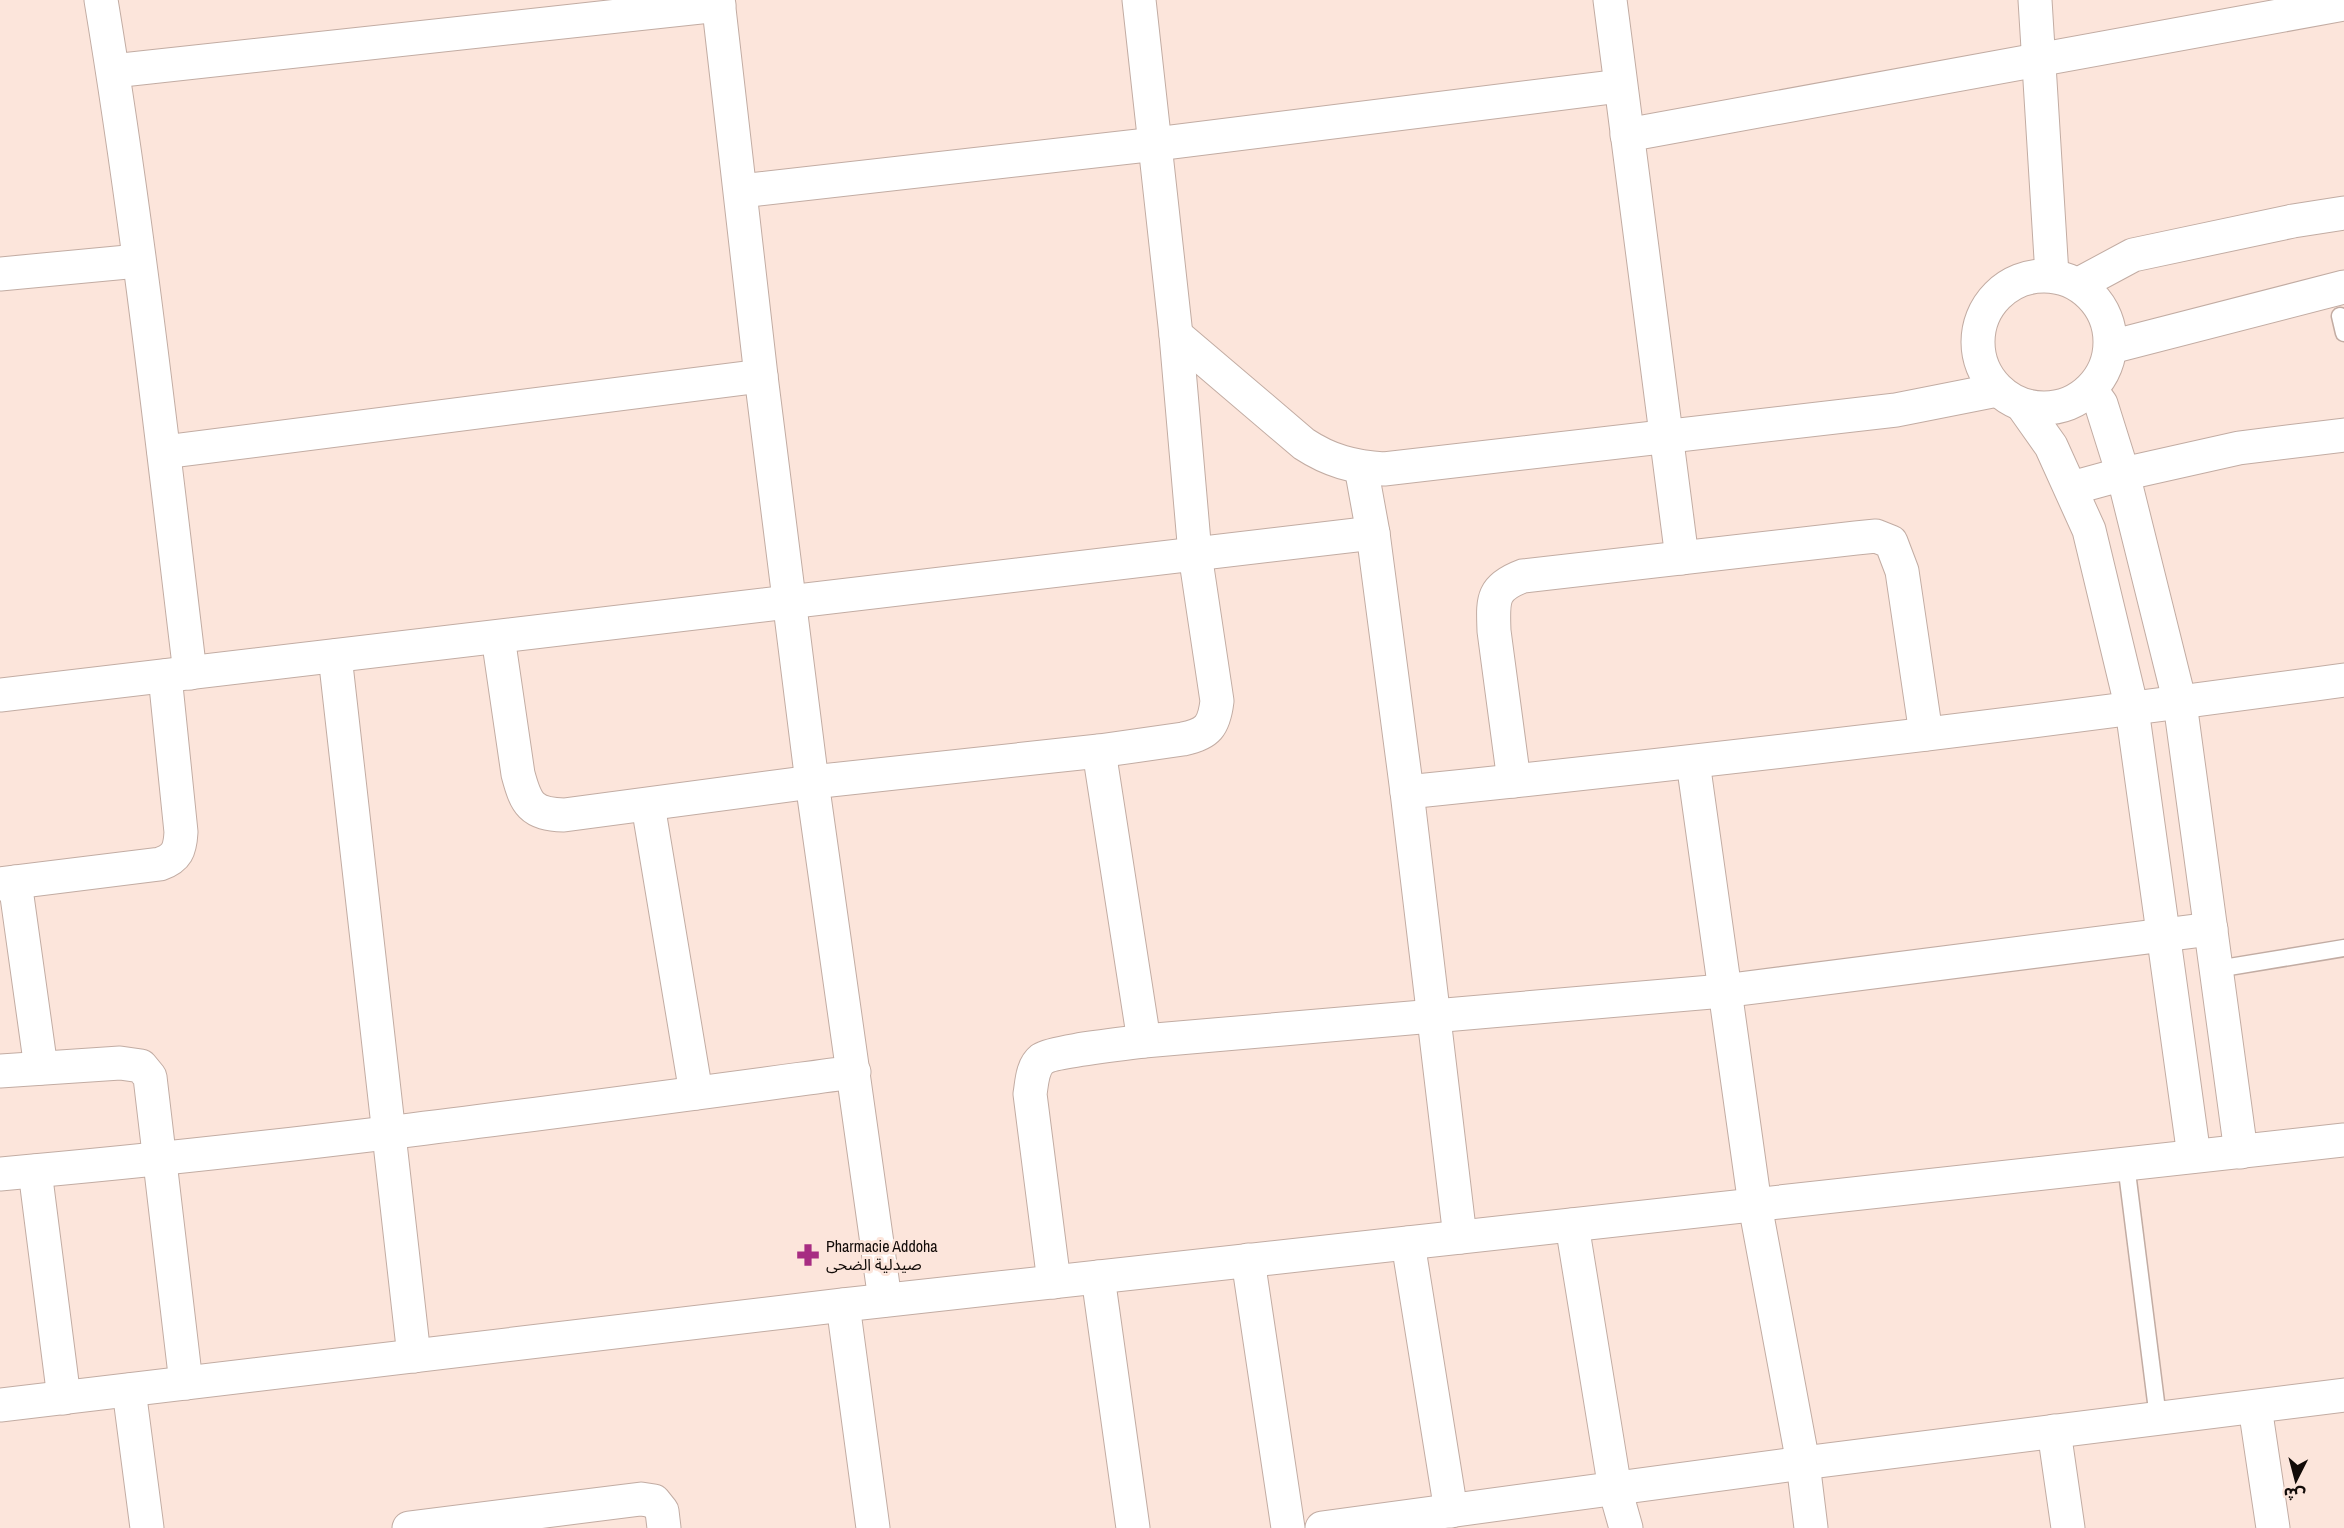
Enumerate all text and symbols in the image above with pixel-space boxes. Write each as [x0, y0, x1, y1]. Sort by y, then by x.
place label: Pharmacie Addoha صيدلية الضحى [826, 1235, 938, 1275]
pharmacy icon: Pharmacie Addoha صيدلية الضحى [795, 1242, 821, 1268]
north arrow [2266, 1450, 2326, 1510]
text: ش [2282, 1483, 2306, 1507]

